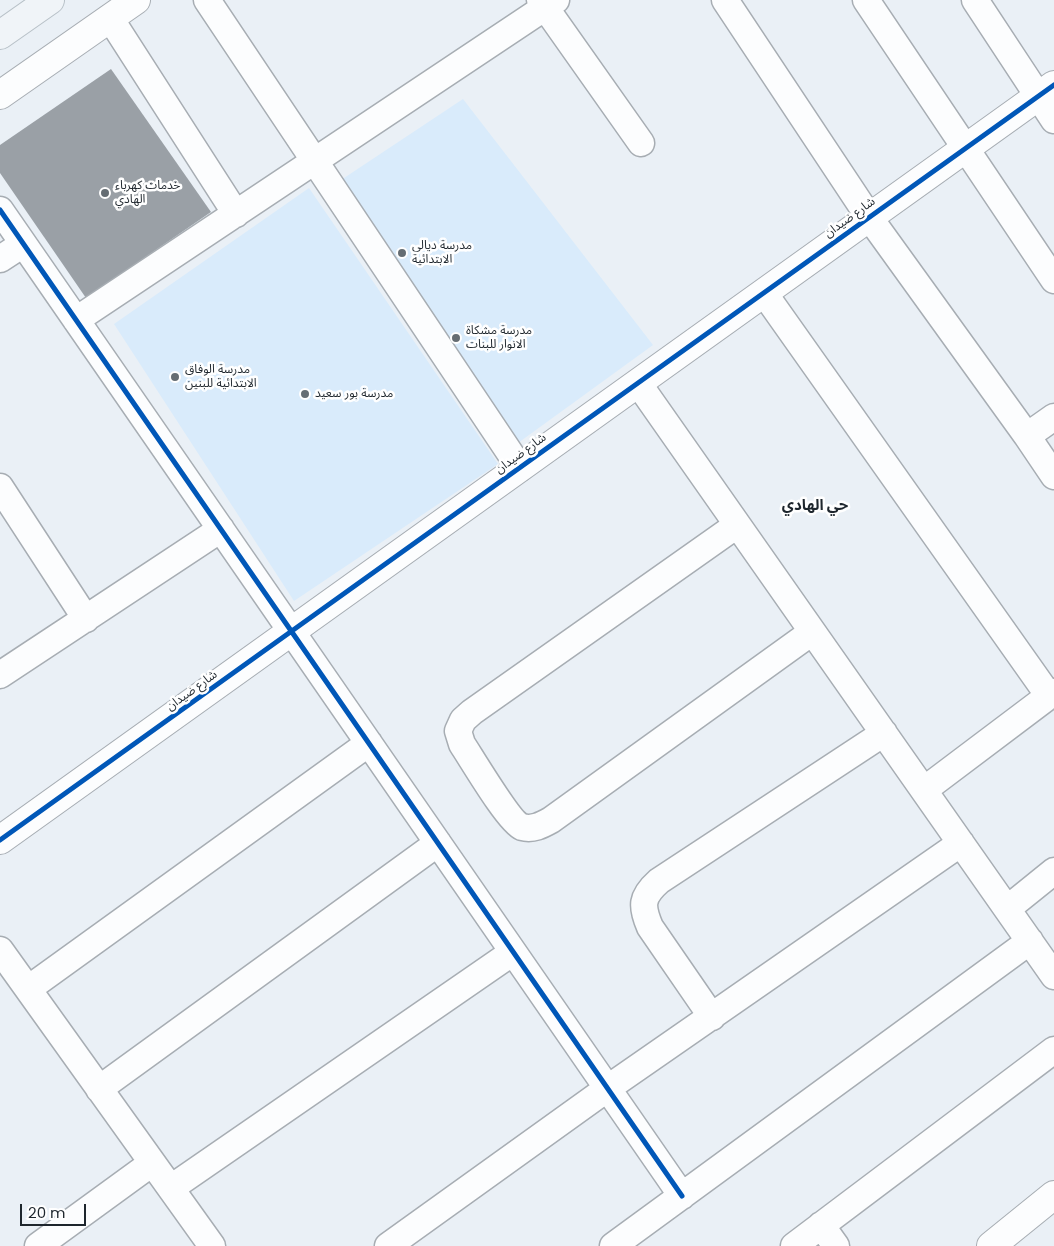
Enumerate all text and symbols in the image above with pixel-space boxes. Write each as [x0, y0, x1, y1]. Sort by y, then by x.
place label: خدمات كهرباء الهادي [115, 179, 180, 207]
marker: خدمات كهرباء الهادي [99, 187, 111, 199]
street label: شارع ضيدان [822, 195, 878, 241]
place label: مدرسة ديالى الابتدائية [412, 239, 472, 267]
marker: مدرسة ديالى الابتدائية [396, 247, 408, 259]
place label: مدرسة مشكاة الانوار للبنات [466, 324, 532, 352]
marker: مدرسة مشكاة الانوار للبنات [450, 332, 462, 344]
place label: مدرسة الوفاق الابتدائية للبنين [185, 363, 257, 391]
marker: مدرسة الوفاق الابتدائية للبنين [169, 371, 181, 383]
place label: مدرسة بور سعيد [315, 387, 393, 401]
marker: مدرسة بور سعيد [299, 388, 311, 400]
street label: شارع ضيدان [493, 431, 549, 477]
district label: حي الهادي [782, 497, 848, 515]
street label: شارع ضيدان [164, 668, 220, 714]
scale bar [22, 1194, 89, 1226]
text: 20 m [28, 1202, 66, 1223]

